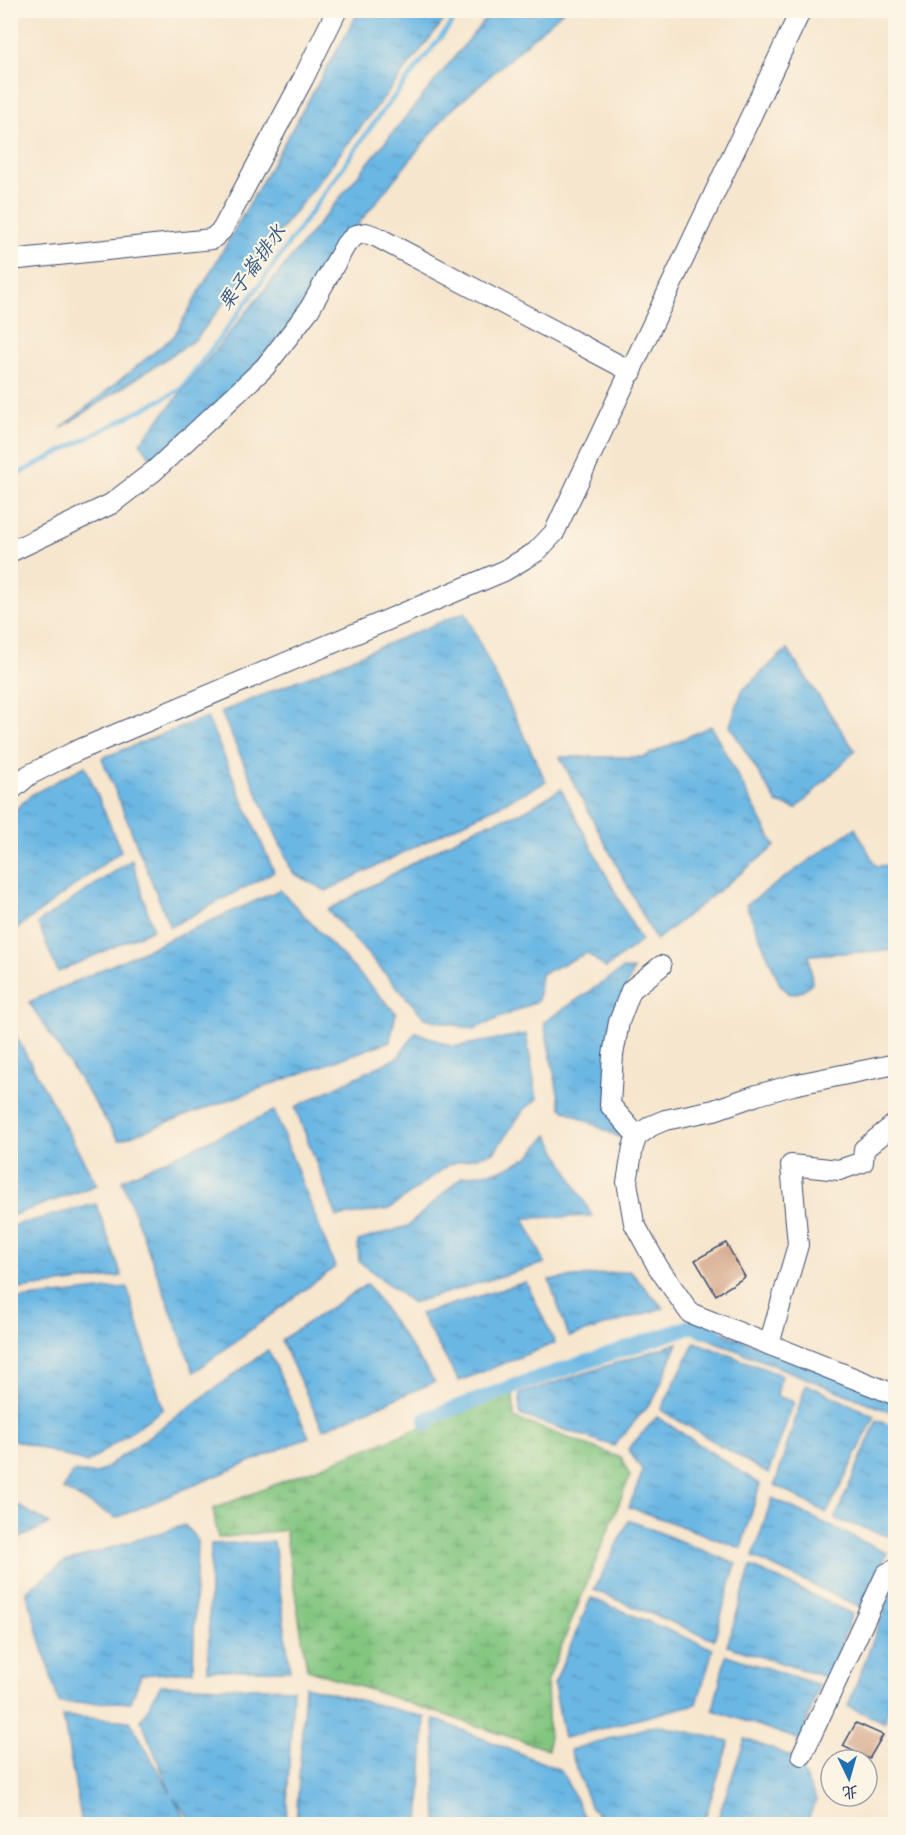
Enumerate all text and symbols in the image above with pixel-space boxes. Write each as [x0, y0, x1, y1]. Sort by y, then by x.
water label: 栗子崙排水 [211, 218, 291, 315]
north arrow [819, 1748, 879, 1808]
text: 北 [841, 1782, 859, 1804]

